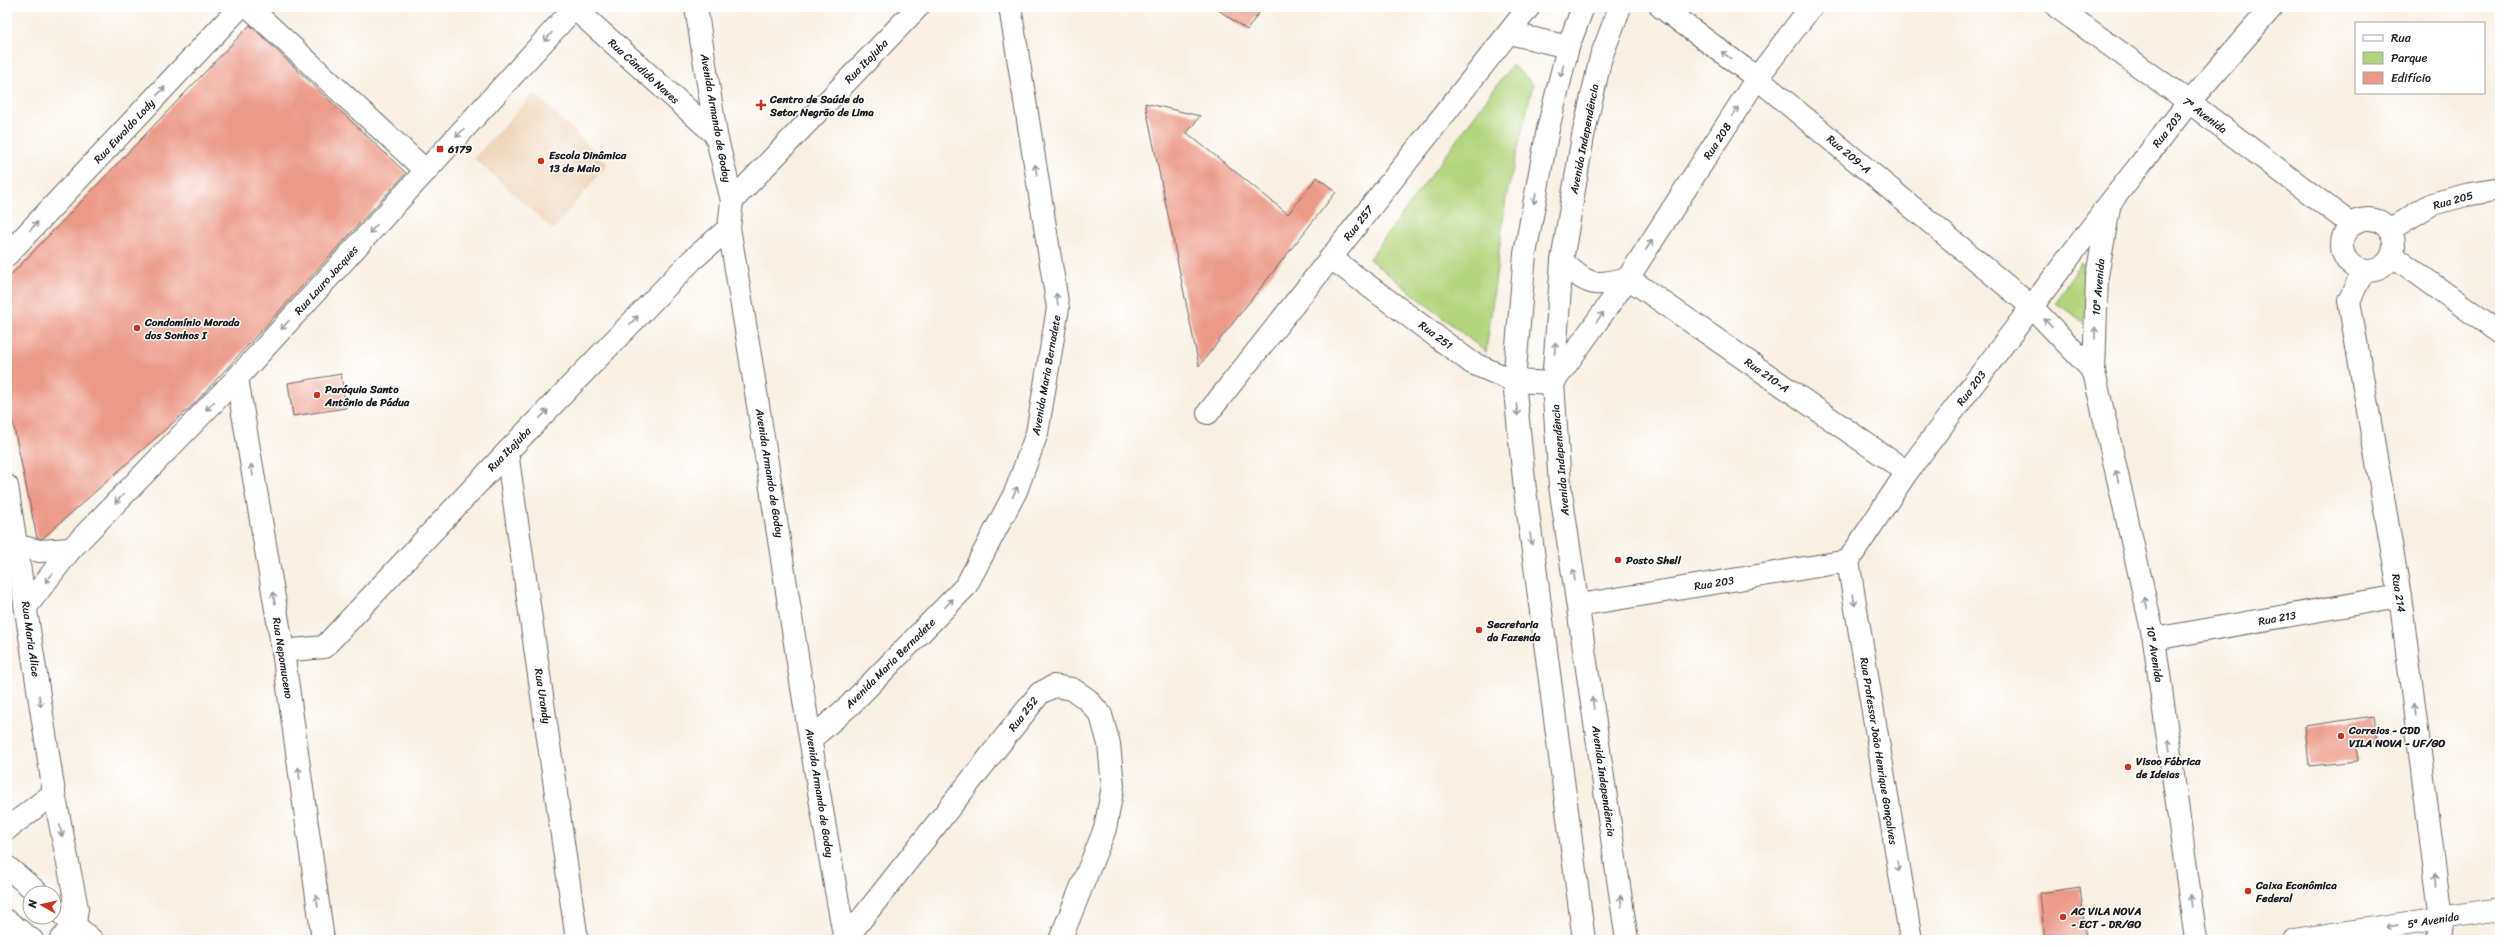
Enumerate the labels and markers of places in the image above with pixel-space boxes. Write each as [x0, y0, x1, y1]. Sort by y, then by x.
place label: Centro de Saúde do Setor Negrão de Lima [769, 90, 874, 122]
marker: Centro de Saúde do Setor Negrão de Lima [755, 99, 767, 111]
place label: 6179 [447, 140, 472, 159]
marker: 6179 [435, 144, 445, 154]
place label: Escola Dinâmica 13 de Maio [549, 146, 627, 178]
marker: Escola Dinâmica 13 de Maio [536, 156, 546, 166]
place label: Condomínio Morada dos Sonhos I [144, 313, 240, 345]
marker: Condomínio Morada dos Sonhos I [132, 323, 142, 333]
place label: Paróquia Santo Antônio de Pádua [324, 380, 410, 412]
marker: Paróquia Santo Antônio de Pádua [312, 390, 322, 400]
place label: Posto Shell [1626, 551, 1682, 570]
marker: Posto Shell [1613, 555, 1623, 565]
place label: Secretaria da Fazenda [1486, 615, 1541, 647]
marker: Secretaria da Fazenda [1474, 625, 1484, 635]
place label: Correios - CDD VILA NOVA - UF/GO [2348, 721, 2445, 753]
marker: Correios - CDD VILA NOVA - UF/GO [2336, 731, 2346, 741]
place label: Visoo Fábrica de Ideias [2136, 752, 2201, 784]
marker: Visoo Fábrica de Ideias [2123, 762, 2133, 772]
place label: Caixa Econômica Federal [2255, 876, 2337, 908]
marker: Caixa Econômica Federal [2243, 886, 2253, 896]
place label: AC VILA NOVA - ECT - DR/GO [2070, 902, 2141, 934]
marker: AC VILA NOVA - ECT - DR/GO [2058, 912, 2068, 922]

